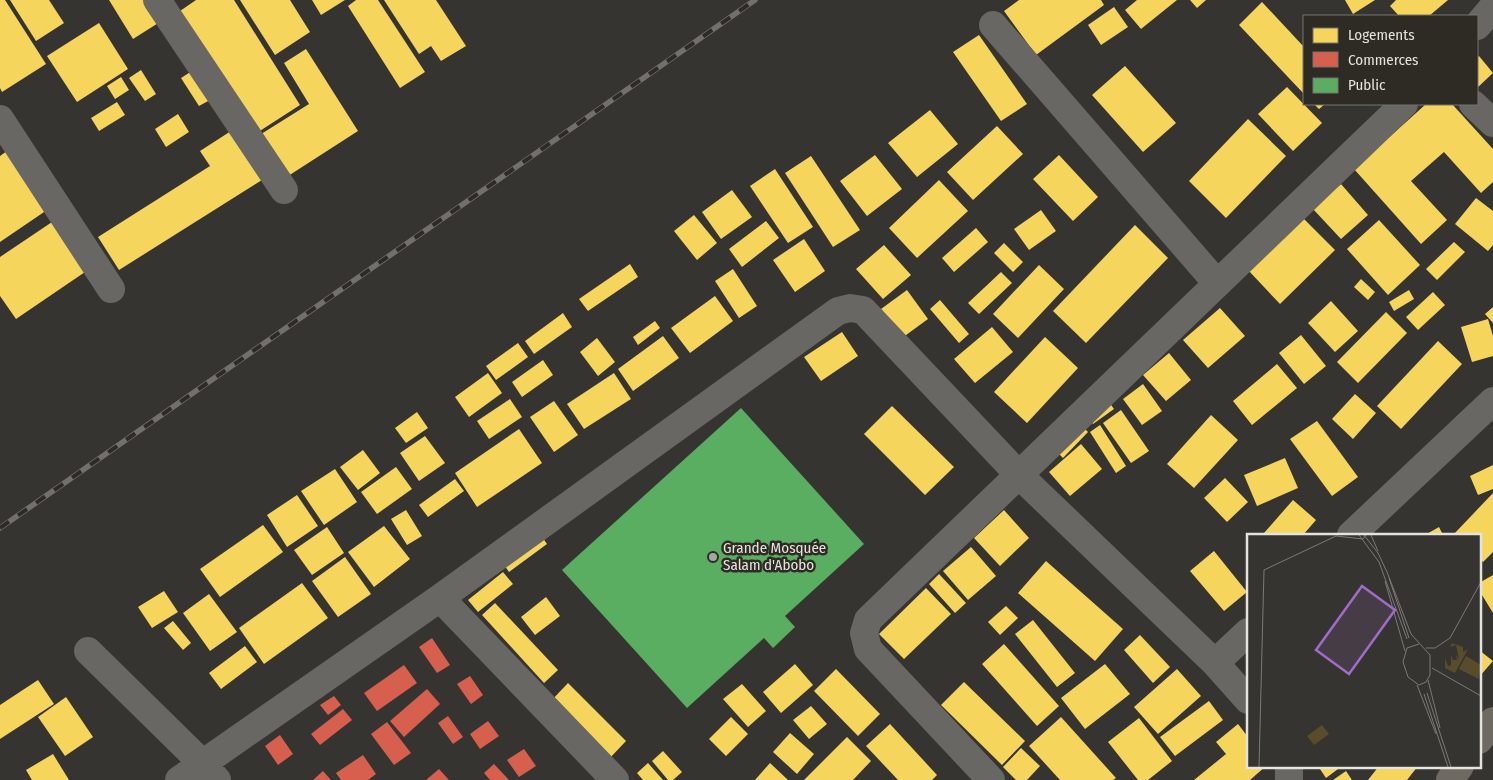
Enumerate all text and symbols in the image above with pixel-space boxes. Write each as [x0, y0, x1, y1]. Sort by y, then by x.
legend [1303, 15, 1478, 105]
text: Logements [1348, 26, 1415, 44]
text: Commerces [1348, 51, 1418, 69]
text: Public [1348, 76, 1386, 94]
inset map [1247, 534, 1480, 768]
place label: Grande Mosquée Salam d'Abobo [723, 539, 826, 574]
marker: Grande Mosquée Salam d'Abobo [707, 551, 719, 563]

